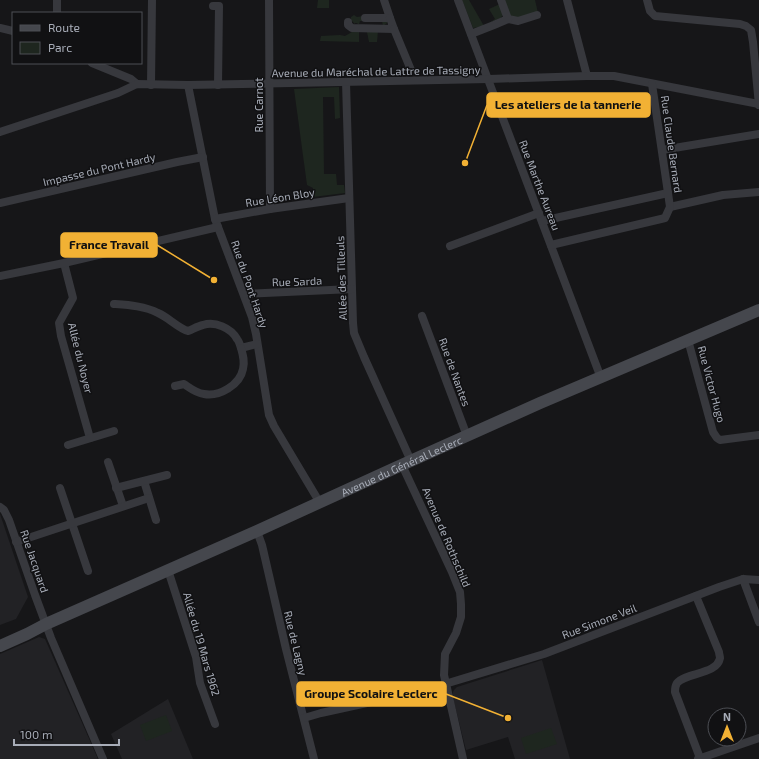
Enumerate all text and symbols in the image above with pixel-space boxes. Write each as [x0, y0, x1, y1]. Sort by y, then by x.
legend [12, 12, 142, 64]
text: Route [48, 20, 80, 34]
text: Parc [48, 40, 72, 54]
street label: Avenue du Maréchal de Lattre de Tassigny [271, 63, 481, 79]
street label: Rue Carnot [252, 78, 265, 132]
callout: Les ateliers de la tannerie [487, 93, 650, 117]
street label: Rue Claude Bernard [659, 95, 685, 193]
text: Les ateliers de la tannerie [495, 97, 642, 111]
street label: Rue Marthe Aureau [517, 138, 563, 232]
street label: Impasse du Pont Hardy [42, 150, 157, 188]
street label: Rue Léon Bloy [244, 185, 316, 209]
callout: France Travail [61, 233, 157, 257]
street label: Allée des Tilleuls [333, 235, 349, 320]
text: France Travail [69, 237, 149, 251]
street label: Rue du Pont Hardy [229, 238, 271, 330]
street label: Rue Sarda [272, 274, 322, 288]
street label: Allée du Noyer [66, 321, 96, 395]
street label: Rue de Nantes [437, 336, 474, 408]
street label: Rue Victor Hugo [695, 344, 729, 424]
street label: Avenue du Général Leclerc [339, 432, 464, 498]
street label: Avenue de Rothschild [420, 485, 474, 589]
street label: Rue Jacquard [18, 528, 52, 594]
street label: Allée du 19 Mars 1962 [181, 591, 223, 697]
street label: Rue Simone Veil [560, 601, 639, 641]
street label: Rue de Lagny [282, 609, 310, 677]
callout: Groupe Scolaire Leclerc [297, 682, 446, 706]
text: Groupe Scolaire Leclerc [304, 686, 438, 700]
north arrow [707, 707, 747, 747]
text: N [723, 710, 731, 723]
scale bar [14, 721, 119, 747]
text: 100 m [20, 727, 52, 741]

